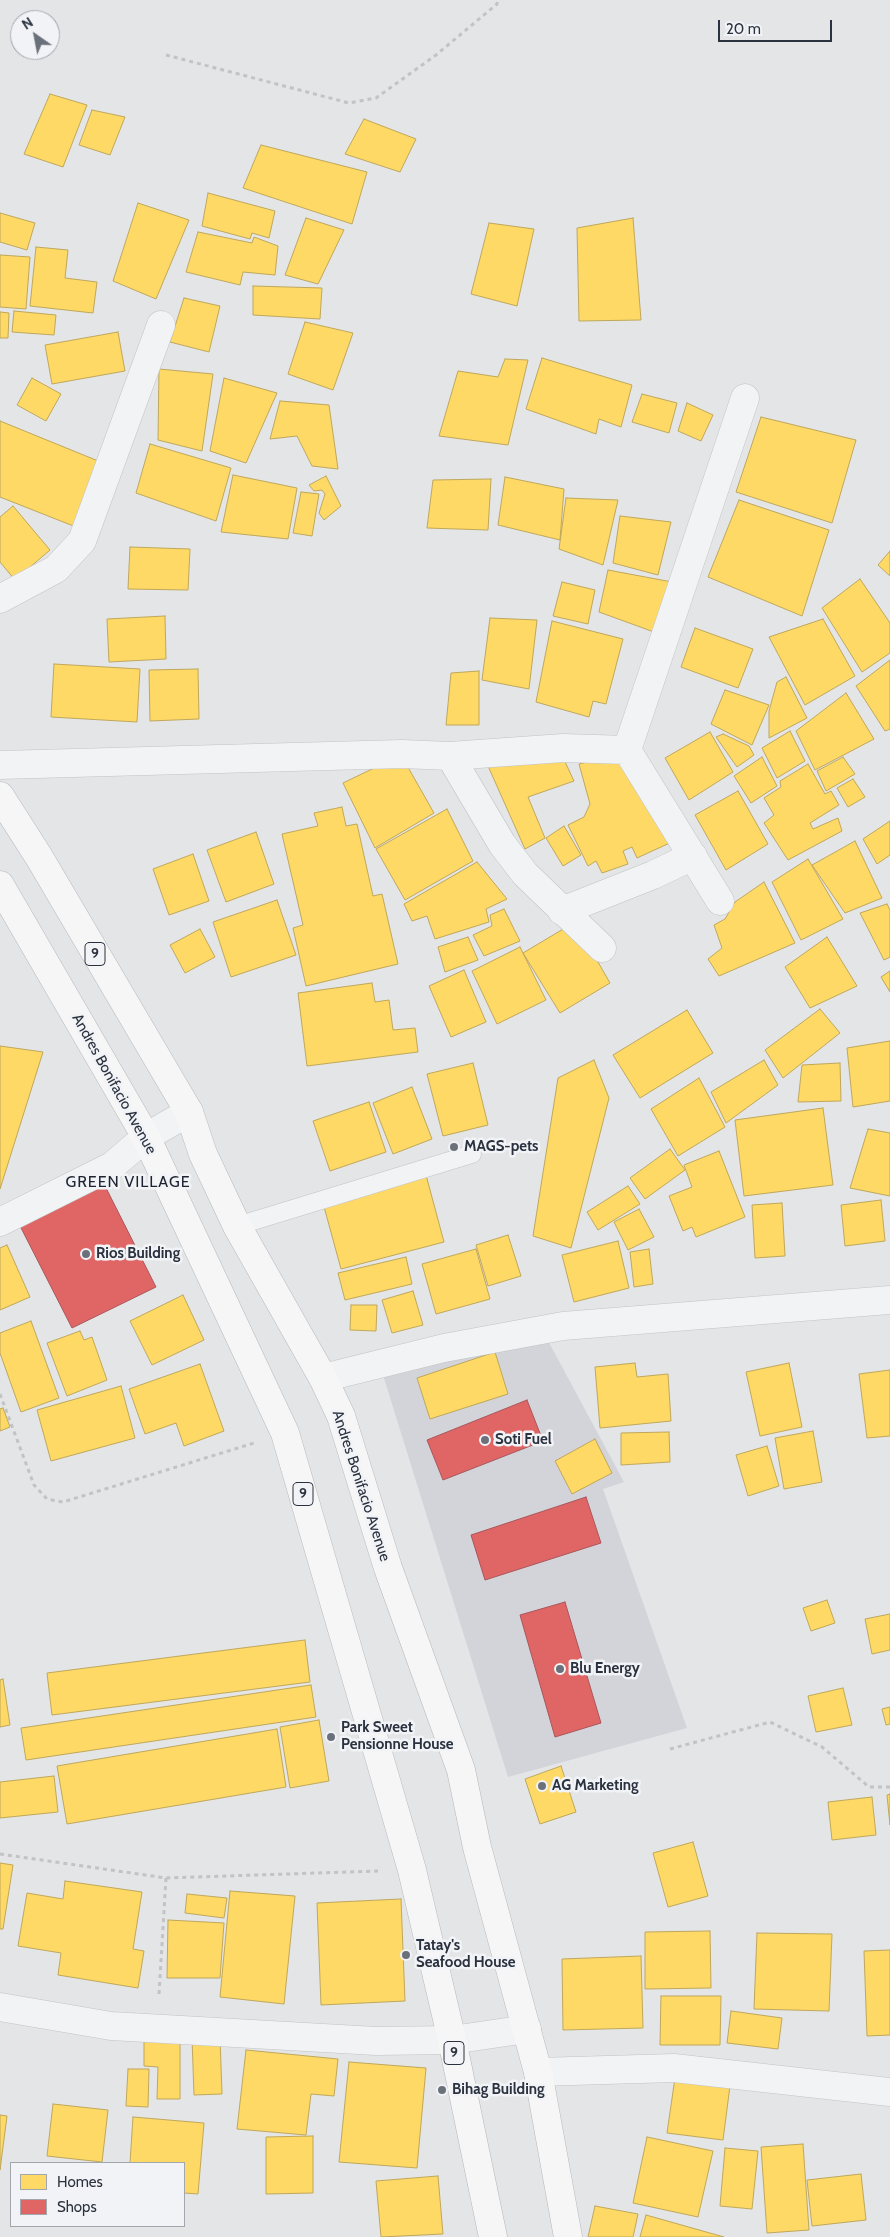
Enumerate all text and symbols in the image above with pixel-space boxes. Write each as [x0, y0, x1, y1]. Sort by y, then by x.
north arrow [10, 10, 60, 60]
scale bar [720, 10, 834, 42]
text: N [18, 13, 36, 34]
text: 20 m [726, 20, 761, 38]
road number: 9 [85, 942, 105, 966]
street label: Andres Bonifacio Avenue [68, 1011, 160, 1157]
place label: MAGS-pets [464, 1138, 538, 1156]
marker: MAGS-pets [448, 1141, 460, 1153]
district label: GREEN VILLAGE [64, 1172, 192, 1192]
place label: Rios Building [96, 1245, 180, 1263]
marker: Rios Building [80, 1248, 92, 1260]
street label: Andres Bonifacio Avenue [328, 1408, 394, 1564]
place label: Soti Fuel [495, 1431, 552, 1449]
marker: Soti Fuel [479, 1434, 491, 1446]
road number: 9 [293, 1482, 313, 1506]
place label: Blu Energy [570, 1660, 640, 1678]
marker: Blu Energy [554, 1663, 566, 1675]
place label: Park Sweet Pensionne House [341, 1719, 454, 1754]
marker: Park Sweet Pensionne House [325, 1731, 337, 1743]
place label: AG Marketing [552, 1777, 639, 1795]
marker: AG Marketing [536, 1780, 548, 1792]
place label: Tatay's Seafood House [416, 1937, 516, 1972]
marker: Tatay's Seafood House [400, 1949, 412, 1961]
road number: 9 [444, 2042, 464, 2064]
place label: Bihag Building [452, 2081, 545, 2099]
marker: Bihag Building [436, 2084, 448, 2096]
legend [10, 2162, 185, 2227]
text: Homes [57, 2173, 103, 2191]
text: Shops [57, 2198, 97, 2216]

